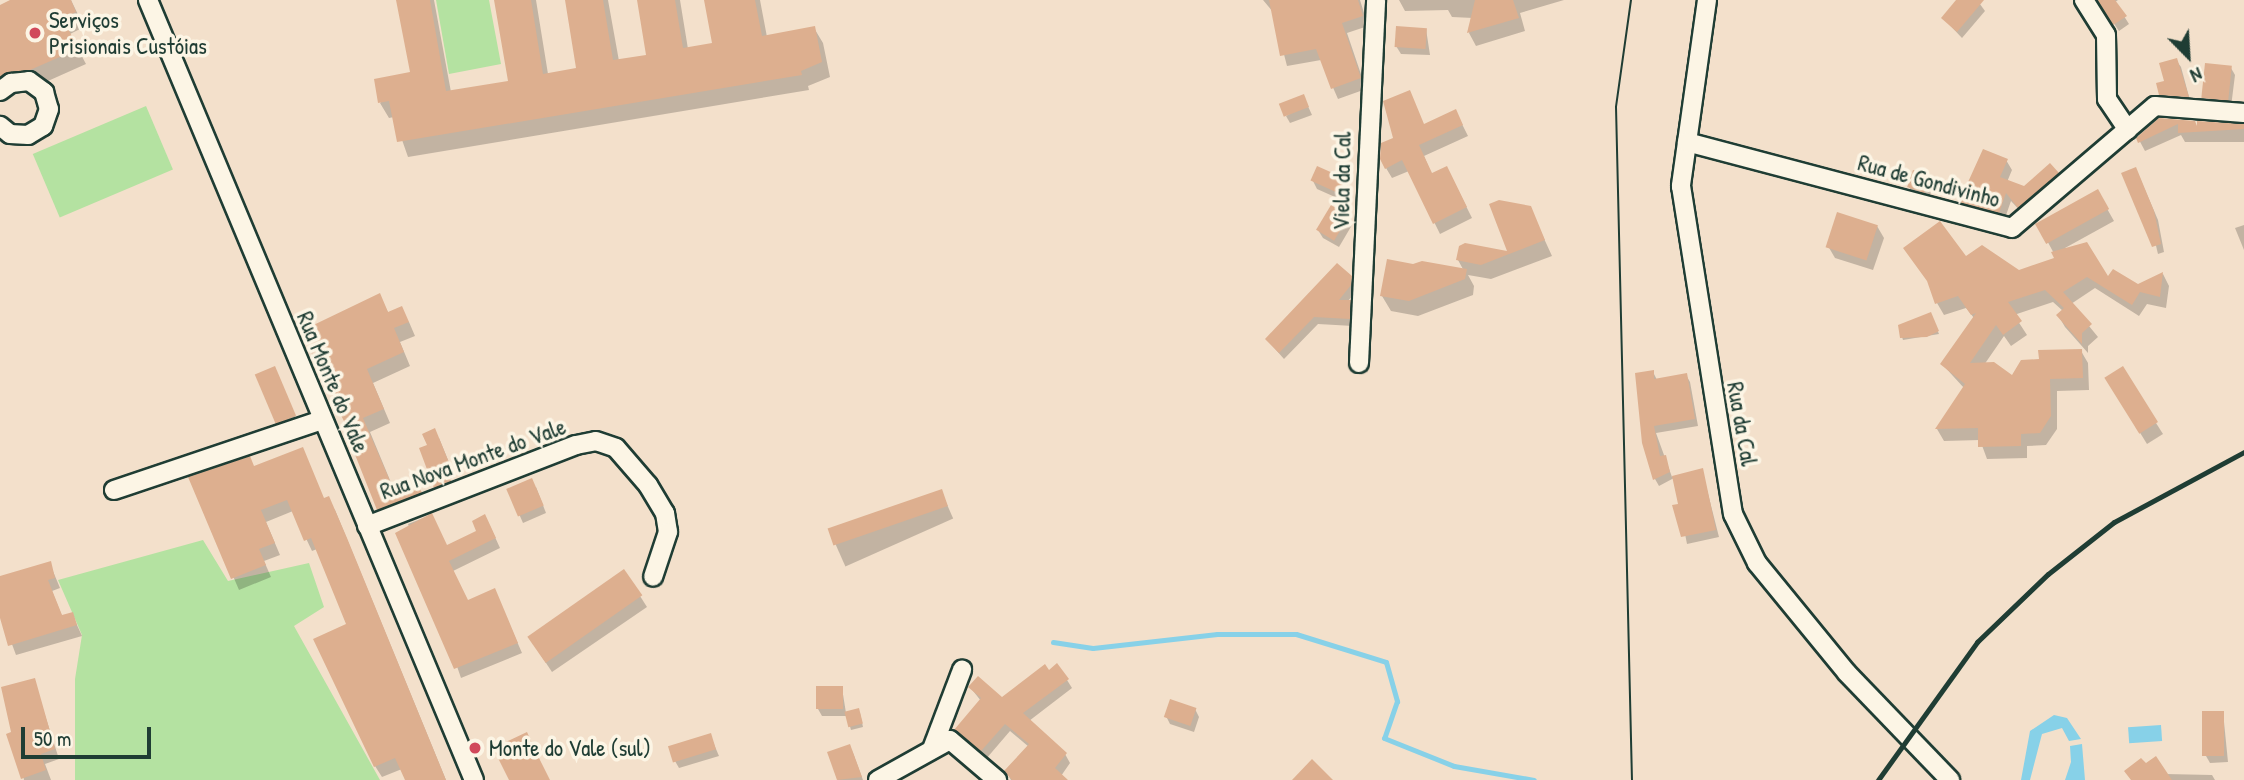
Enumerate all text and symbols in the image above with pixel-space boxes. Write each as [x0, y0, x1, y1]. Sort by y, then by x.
place label: Serviços Prisionais Custóias [49, 6, 207, 60]
north arrow [2153, 21, 2223, 91]
marker: Serviços Prisionais Custóias [27, 25, 43, 41]
text: N [2187, 61, 2206, 89]
street label: Viela da Cal [1327, 131, 1357, 231]
street label: Rua de Gondivinho [1855, 149, 2003, 213]
street label: Rua Monte do Vale [291, 307, 375, 457]
street label: Rua da Cal [1721, 380, 1763, 468]
street label: Rua Nova Monte do Vale [376, 413, 570, 505]
scale bar [24, 714, 154, 758]
text: 50 m [34, 724, 71, 753]
place label: Monte do Vale (sul) [489, 734, 651, 762]
marker: Monte do Vale (sul) [467, 740, 483, 756]

